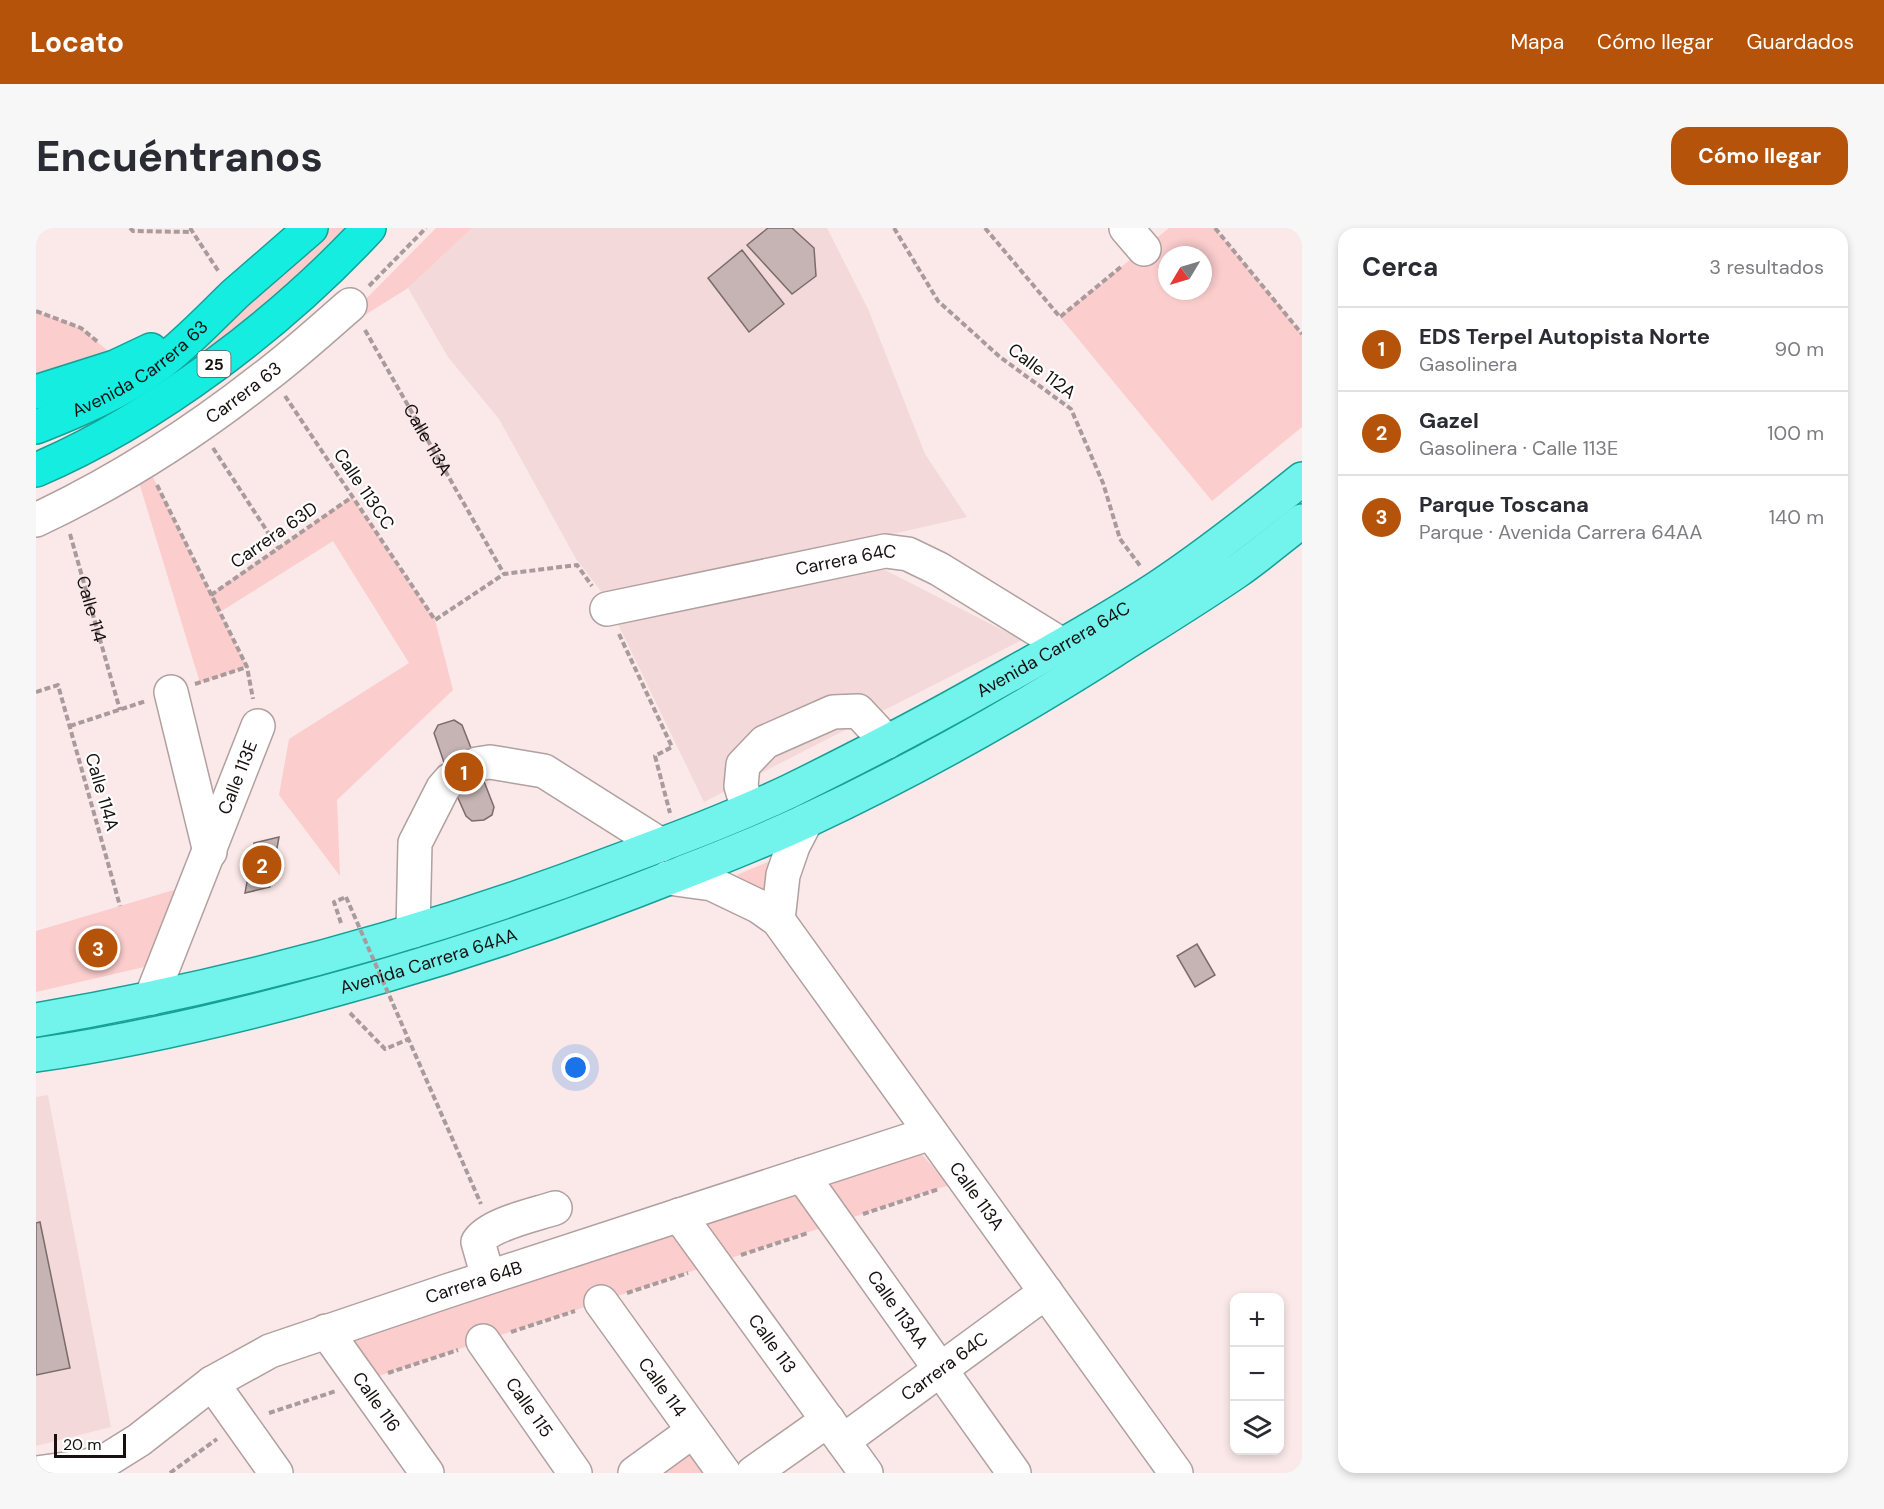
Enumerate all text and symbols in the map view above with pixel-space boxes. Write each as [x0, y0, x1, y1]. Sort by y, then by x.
text: Locato [30, 24, 124, 61]
text: Mapa [1510, 28, 1564, 56]
text: Cómo llegar [1597, 28, 1714, 56]
text: Guardados [1747, 28, 1854, 56]
button: Cómo llegar [1671, 127, 1848, 185]
text: Encuéntranos [36, 129, 323, 184]
north arrow [1158, 246, 1212, 300]
text: Cerca [1362, 250, 1438, 284]
text: 3 resultados [1709, 254, 1824, 280]
street label: Avenida Carrera 63 [68, 315, 213, 423]
text: EDS Terpel Autopista Norte [1419, 322, 1710, 351]
text: 1 [1378, 336, 1385, 362]
text: 90 m [1775, 336, 1824, 362]
street label: Calle 112A [1003, 338, 1081, 404]
road number: 25 [198, 351, 231, 377]
text: Gasolinera [1419, 351, 1517, 377]
street label: Carrera 63 [201, 356, 287, 429]
street label: Calle 113A [397, 399, 457, 480]
text: Gazel [1419, 406, 1479, 435]
text: 2 [1376, 420, 1387, 446]
text: 100 m [1767, 420, 1824, 446]
text: Gasolinera · Calle 113E [1419, 435, 1618, 461]
street label: Calle 113CC [328, 444, 400, 535]
text: Parque Toscana [1419, 490, 1589, 519]
street label: Carrera 63D [226, 496, 322, 574]
text: 3 [1375, 504, 1388, 530]
text: 140 m [1769, 504, 1824, 530]
text: Parque · Avenida Carrera 64AA [1419, 519, 1703, 545]
street label: Carrera 64C [793, 539, 898, 581]
street label: Calle 114 [70, 573, 112, 645]
street label: Avenida Carrera 64C [972, 596, 1135, 703]
street label: Calle 113E [212, 737, 263, 818]
street label: Calle 114A [79, 750, 125, 834]
pin: 1 [444, 750, 484, 794]
pin: 2 [242, 842, 282, 888]
street label: Avenida Carrera 64AA [337, 923, 520, 1000]
pin: 3 [78, 926, 118, 970]
your location [561, 1053, 590, 1082]
street label: Calle 113A [944, 1157, 1010, 1235]
street label: Carrera 64B [422, 1255, 525, 1309]
street label: Calle 113AA [862, 1265, 934, 1353]
map controls [1230, 1293, 1284, 1455]
button: + [1230, 1293, 1284, 1347]
street label: Calle 113 [743, 1309, 802, 1378]
street label: Carrera 64C [896, 1326, 993, 1406]
button: − [1230, 1347, 1284, 1401]
street label: Calle 114 [633, 1353, 692, 1422]
street label: Calle 116 [347, 1367, 406, 1437]
street label: Calle 115 [500, 1373, 559, 1442]
button: layers [1230, 1401, 1284, 1455]
scale bar [54, 1431, 126, 1458]
text: 20 m [63, 1434, 102, 1455]

